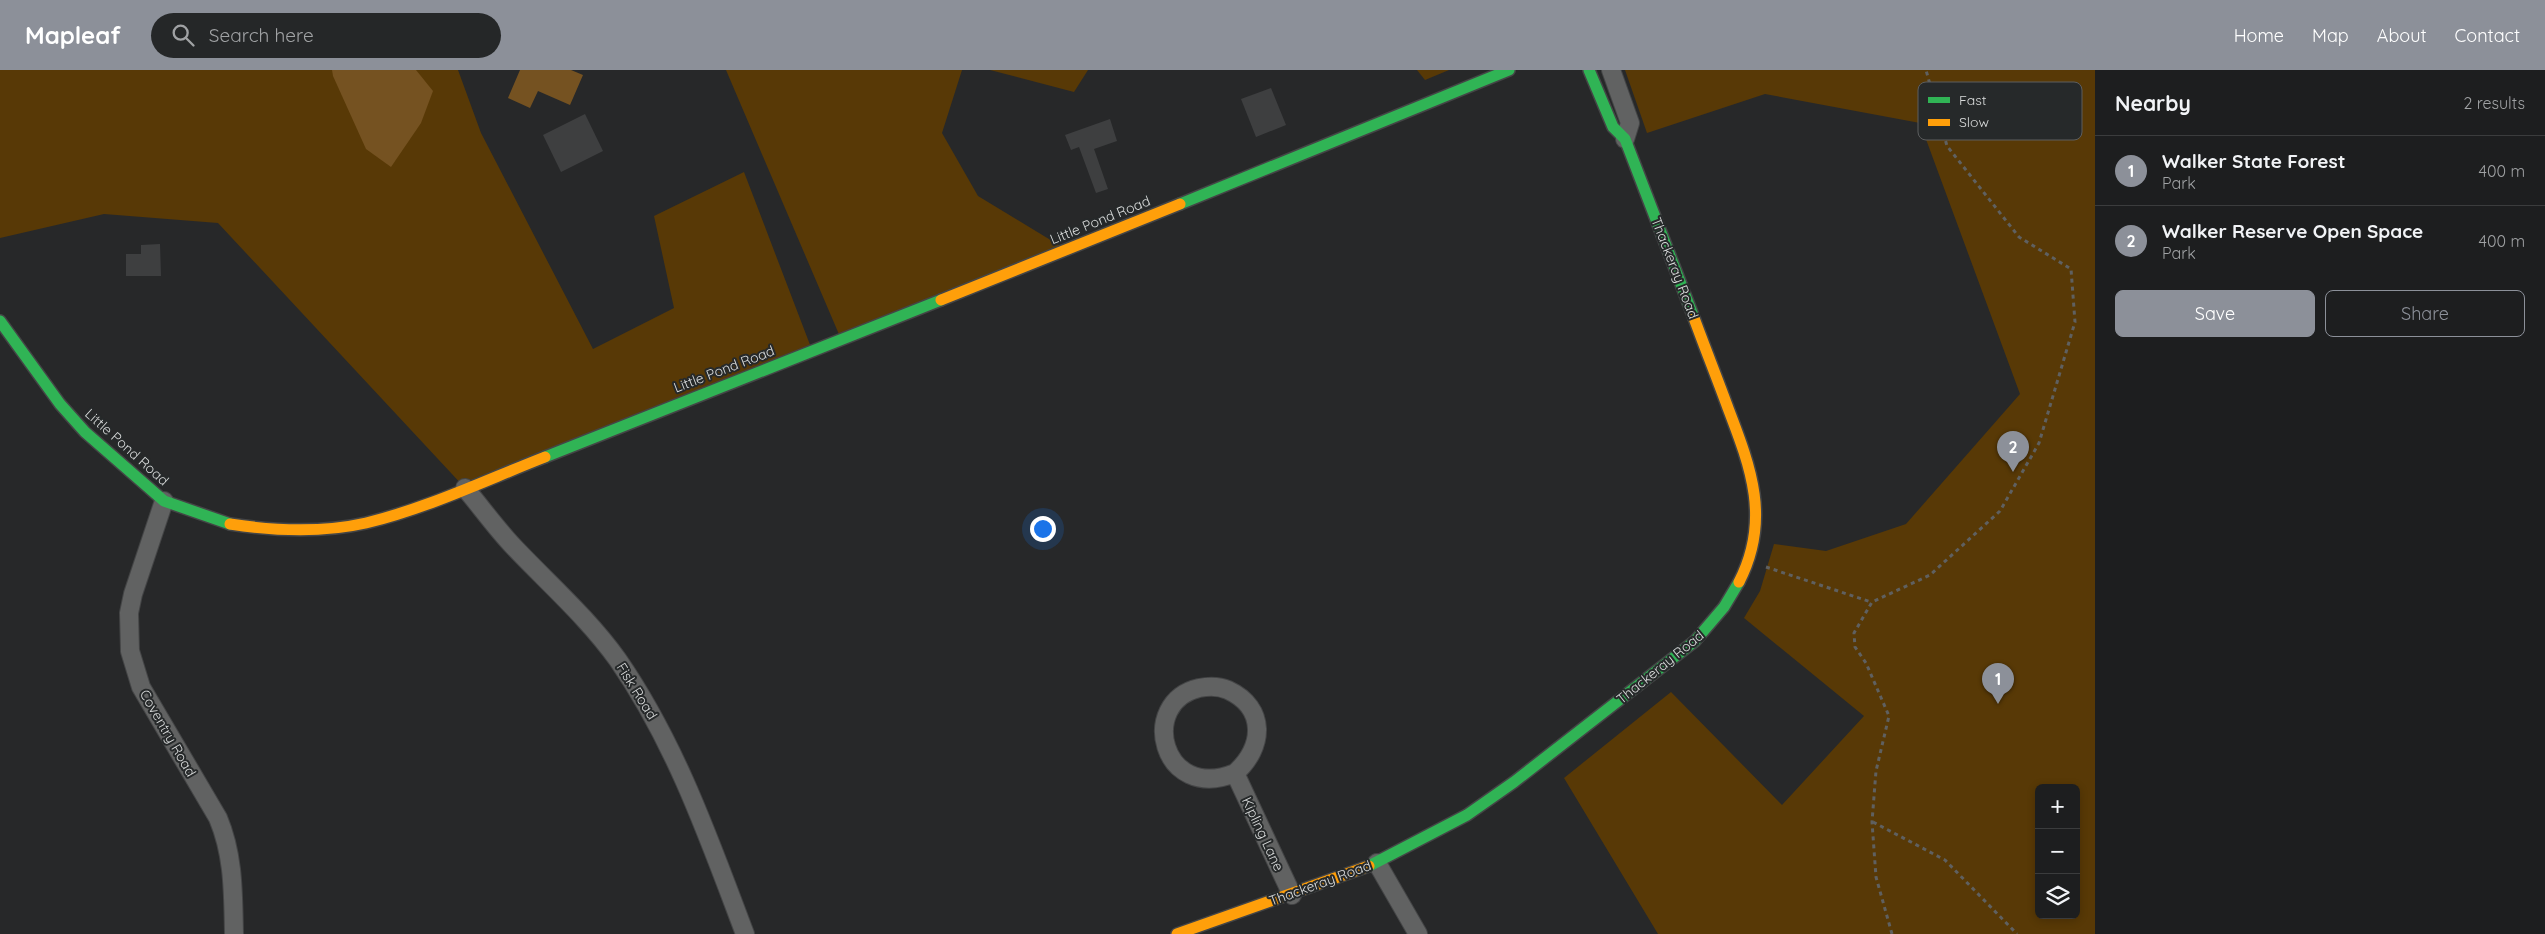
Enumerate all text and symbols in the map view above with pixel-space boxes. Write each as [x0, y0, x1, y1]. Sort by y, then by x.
search box [151, 13, 501, 58]
text: Mapleaf [25, 20, 121, 50]
icon: search [169, 21, 197, 49]
text: Search here [209, 23, 314, 47]
text: Home [2234, 24, 2284, 47]
text: Map [2312, 24, 2349, 47]
text: About [2377, 24, 2427, 47]
text: Contact [2455, 24, 2520, 47]
legend [1918, 82, 2082, 140]
text: Nearby [2115, 90, 2191, 116]
text: Fast [1959, 91, 1987, 109]
text: 2 results [2463, 93, 2525, 113]
text: Slow [1959, 113, 1989, 131]
text: Walker State Forest [2162, 149, 2345, 173]
text: 1 [2128, 161, 2134, 181]
text: 400 m [2479, 161, 2525, 181]
text: Park [2162, 173, 2196, 193]
street label: Little Pond Road [1047, 192, 1153, 248]
street label: Thackeray Road [1647, 215, 1703, 321]
text: Walker Reserve Open Space [2162, 219, 2423, 243]
text: 2 [2126, 231, 2136, 251]
text: 400 m [2479, 231, 2525, 251]
text: Park [2162, 243, 2196, 263]
button: Save [2115, 290, 2315, 337]
button: Share [2325, 290, 2525, 337]
street label: Little Pond Road [671, 342, 777, 396]
street label: Little Pond Road [81, 405, 173, 489]
pin: 2 [1997, 431, 2029, 472]
your location [1030, 516, 1056, 542]
street label: Thackeray Road [1613, 626, 1707, 708]
street label: Fisk Road [613, 659, 661, 723]
pin: 1 [1982, 663, 2014, 704]
street label: Coventry Road [136, 686, 200, 780]
map controls [2035, 784, 2080, 919]
button: + [2035, 784, 2080, 829]
street label: Kipling Lane [1238, 794, 1288, 874]
button: − [2035, 829, 2080, 874]
street label: Thackeray Road [1266, 856, 1374, 910]
button: layers [2035, 874, 2080, 919]

